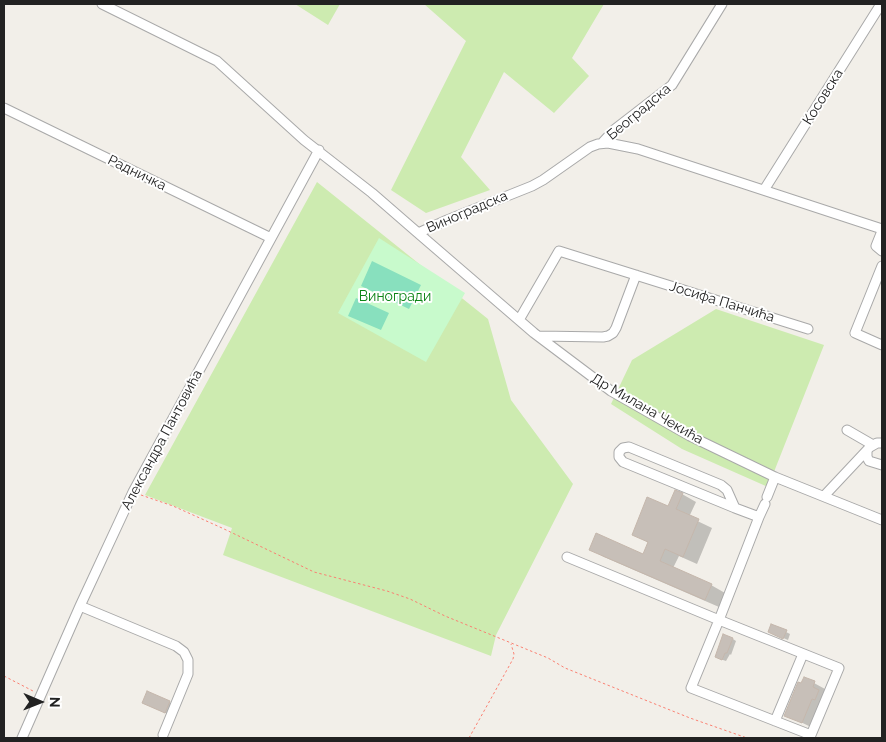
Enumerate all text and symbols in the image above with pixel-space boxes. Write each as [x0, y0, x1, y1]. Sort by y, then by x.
street label: Косовска [799, 66, 847, 128]
street label: Београдска [604, 80, 674, 144]
street label: Радничка [105, 152, 169, 194]
street label: Виноградска [424, 187, 510, 237]
street label: Јосифа Панчића [667, 278, 777, 326]
park label: Виногради [359, 289, 431, 305]
street label: Александра Пантовића [118, 367, 206, 513]
street label: Др Милана Чекића [588, 370, 706, 448]
north arrow [15, 677, 65, 727]
text: N [47, 697, 63, 708]

